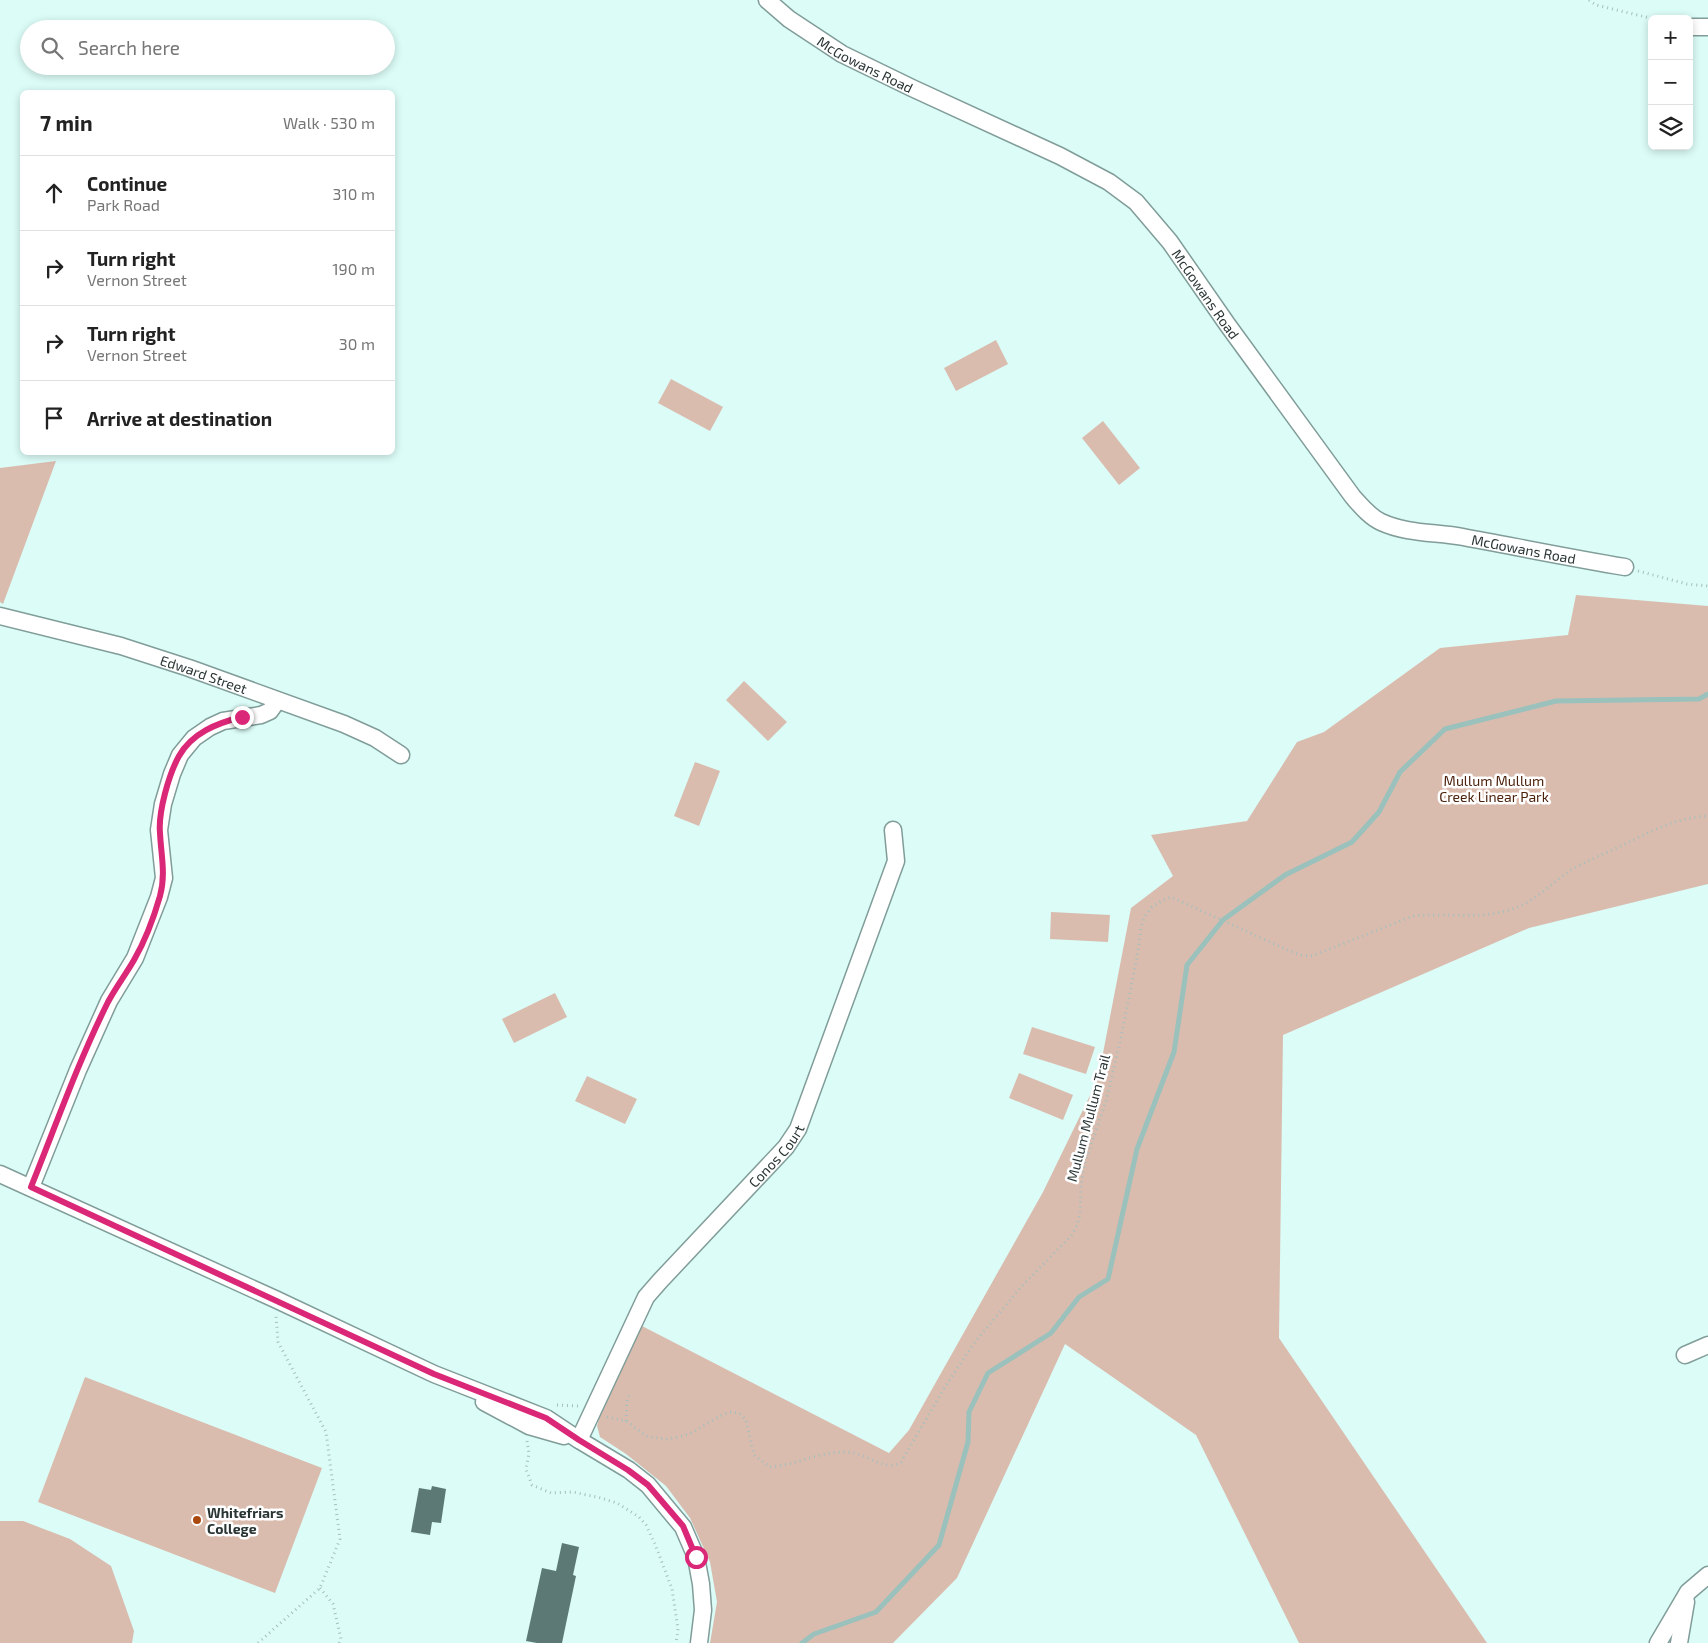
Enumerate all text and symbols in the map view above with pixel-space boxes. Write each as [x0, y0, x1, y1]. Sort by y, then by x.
map controls [1648, 15, 1693, 150]
button: + [1648, 15, 1693, 60]
search box [20, 20, 395, 75]
street label: McGowans Road [814, 32, 916, 96]
icon: search [38, 34, 66, 62]
text: Search here [78, 36, 180, 59]
button: − [1648, 60, 1693, 105]
button: layers [1648, 105, 1693, 150]
text: 7 min [40, 110, 93, 135]
text: Walk · 530 m [283, 113, 375, 132]
text: Continue [87, 172, 167, 195]
icon: ahead [40, 179, 68, 207]
text: 310 m [333, 184, 375, 203]
text: Park Road [87, 195, 160, 214]
street label: McGowans Road [1169, 246, 1243, 342]
text: Turn right [87, 247, 175, 270]
icon: right [40, 254, 68, 282]
text: 190 m [332, 259, 375, 278]
text: Vernon Street [87, 270, 187, 289]
text: Turn right [87, 322, 175, 345]
icon: right [40, 329, 68, 357]
text: 30 m [339, 334, 375, 353]
text: Vernon Street [87, 345, 187, 364]
icon: arrive [40, 404, 68, 432]
text: Arrive at destination [87, 407, 272, 430]
street label: McGowans Road [1470, 530, 1577, 567]
street label: Edward Street [158, 651, 249, 697]
route end [231, 706, 254, 729]
park label: Mullum Mullum Creek Linear Park [1439, 772, 1549, 805]
street label: Mullum Mullum Trail [1063, 1052, 1113, 1184]
street label: Conos Court [744, 1122, 807, 1190]
place label: Whitefriars College [207, 1504, 283, 1537]
marker: Whitefriars College [191, 1514, 203, 1526]
route start [685, 1546, 708, 1569]

